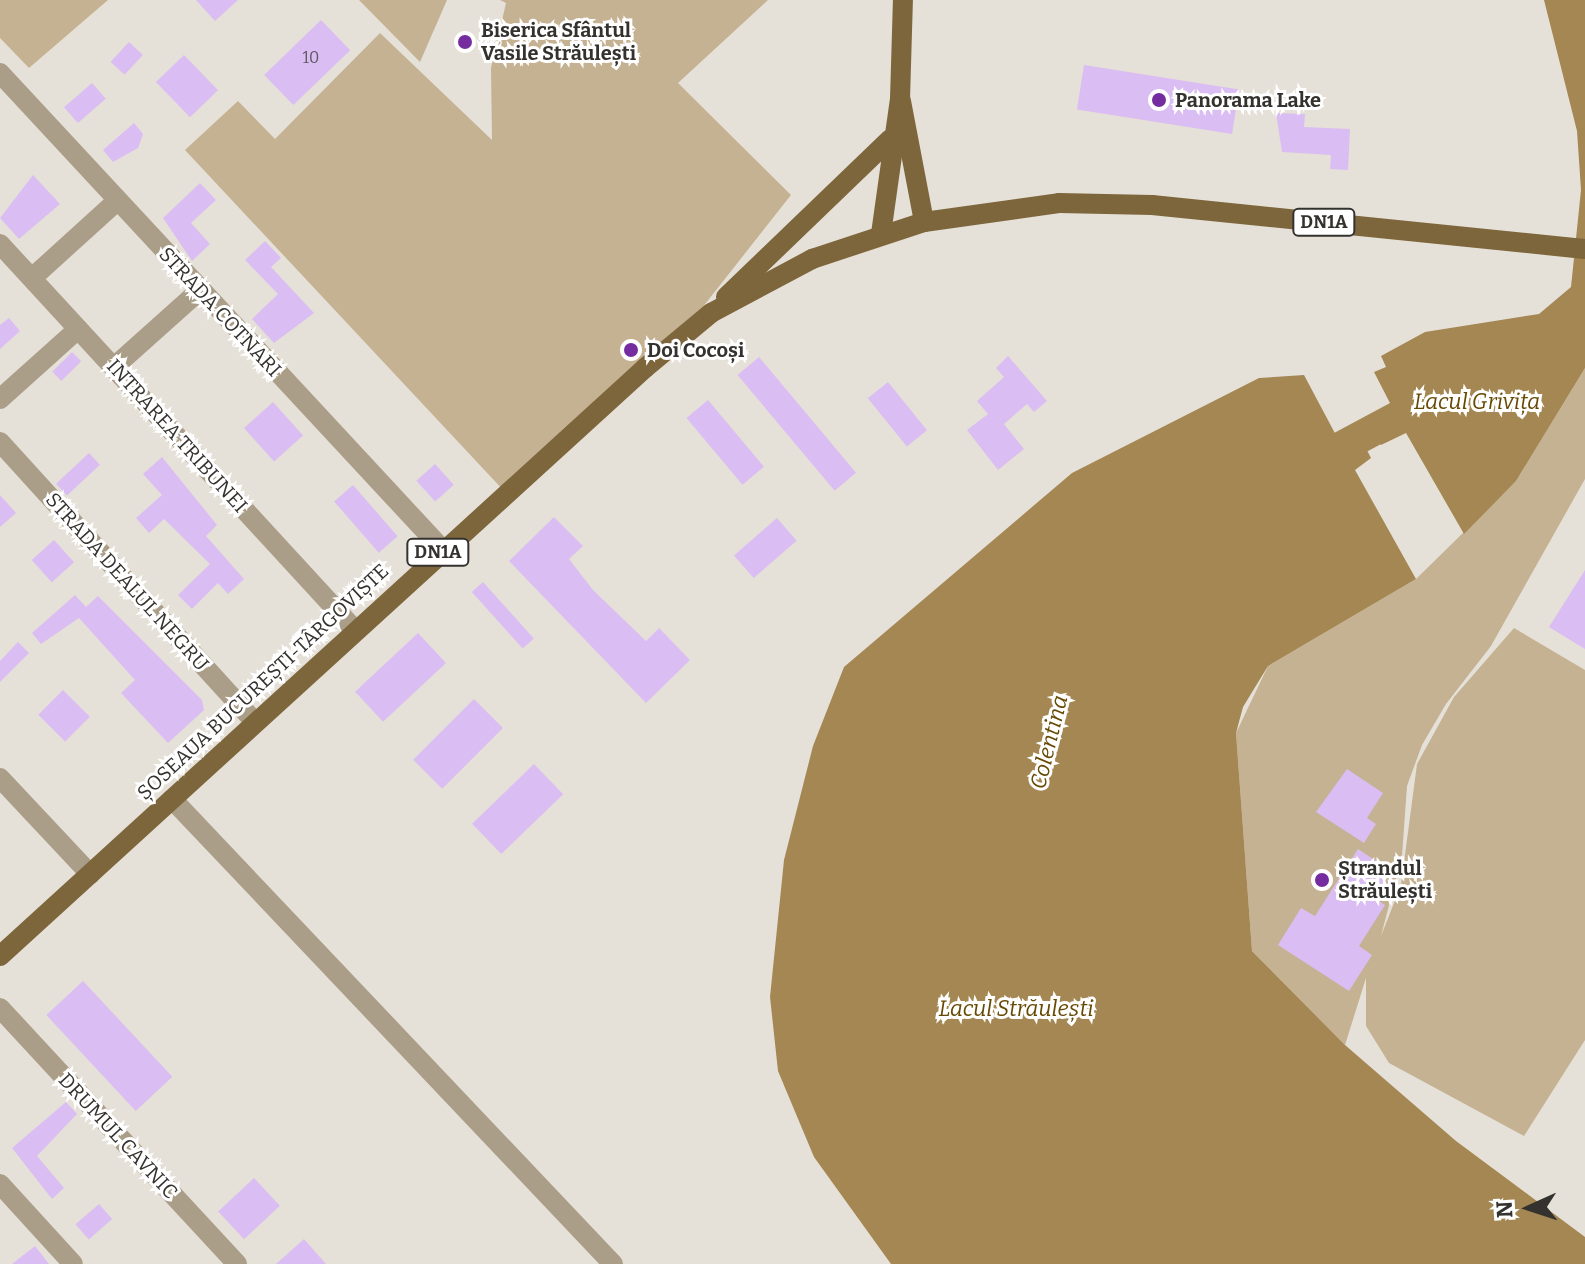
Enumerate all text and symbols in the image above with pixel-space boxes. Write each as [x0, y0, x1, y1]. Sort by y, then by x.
place label: Biserica Sfântul Vasile Străulești [481, 18, 636, 65]
marker: Biserica Sfântul Vasile Străulești [456, 33, 474, 51]
house number: 10 [303, 48, 319, 68]
place label: Panorama Lake [1175, 88, 1321, 112]
marker: Panorama Lake [1150, 91, 1168, 109]
road number: DN1A [1292, 208, 1356, 236]
street label: STRADA COTNARI [154, 242, 286, 382]
place label: Doi Cocoși [647, 338, 744, 362]
marker: Doi Cocoși [622, 341, 640, 359]
street label: INTRAREA TRIBUNEI [102, 354, 252, 518]
water label: Lacul Grivița [1414, 389, 1540, 415]
street label: STRADA DEALUL NEGRU [41, 488, 213, 676]
road number: DN1A [406, 538, 470, 566]
street label: ȘOSEAUA BUCUREȘTI-TÂRGOVIȘTE [132, 559, 394, 805]
water label: Colentina [1025, 692, 1073, 792]
place label: Ștrandul Străulești [1338, 856, 1432, 903]
marker: Ștrandul Străulești [1313, 871, 1331, 889]
water label: Lacul Străulești [938, 996, 1094, 1022]
street label: DRUMUL CAVNIC [54, 1068, 182, 1204]
north arrow [1489, 1168, 1569, 1248]
text: N [1491, 1200, 1518, 1218]

